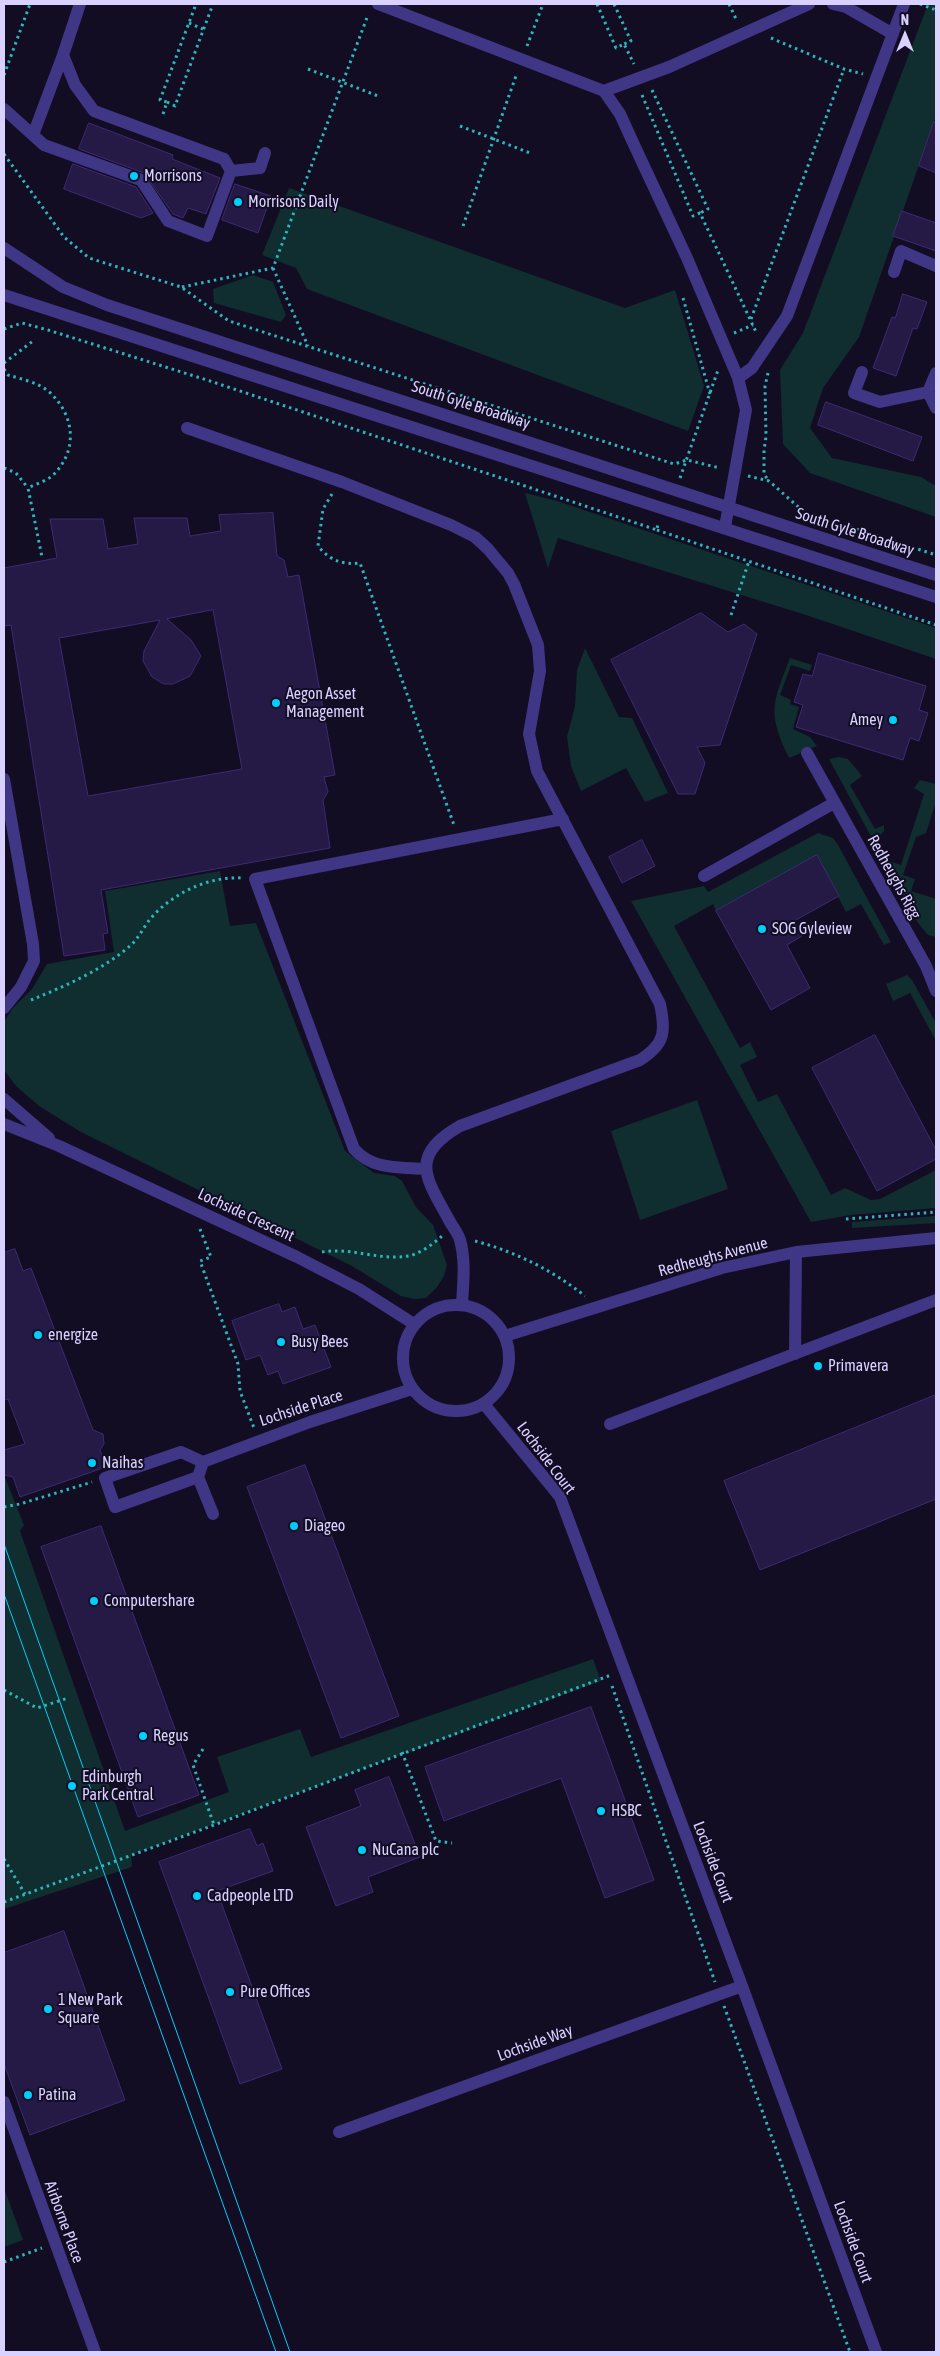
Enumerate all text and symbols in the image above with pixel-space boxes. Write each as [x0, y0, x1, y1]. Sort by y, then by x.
north arrow [880, 10, 930, 60]
text: N [901, 12, 909, 28]
place label: Morrisons [144, 166, 202, 186]
marker: Morrisons [128, 170, 140, 182]
place label: Morrisons Daily [248, 192, 339, 212]
marker: Morrisons Daily [232, 196, 244, 208]
street label: South Gyle Broadway [409, 377, 533, 433]
street label: South Gyle Broadway [793, 504, 917, 560]
place label: Aegon Asset Management [286, 684, 364, 722]
marker: Aegon Asset Management [270, 697, 282, 709]
place label: Amey [850, 710, 883, 730]
marker: Amey [887, 714, 899, 726]
street label: Redheughs Rigg [863, 832, 925, 922]
place label: SOG Gyleview [772, 919, 852, 939]
marker: SOG Gyleview [756, 923, 768, 935]
street label: Lochside Crescent [195, 1184, 297, 1246]
street label: Redheughs Avenue [656, 1233, 770, 1281]
place label: energize [48, 1325, 98, 1345]
marker: energize [32, 1329, 44, 1341]
place label: Busy Bees [291, 1332, 348, 1352]
marker: Busy Bees [275, 1336, 287, 1348]
place label: Primavera [828, 1356, 889, 1376]
marker: Primavera [812, 1360, 824, 1372]
street label: Lochside Place [257, 1386, 345, 1430]
street label: Lochside Court [513, 1418, 579, 1498]
place label: Naihas [102, 1453, 143, 1473]
marker: Naihas [86, 1457, 98, 1469]
place label: Diageo [304, 1516, 345, 1536]
marker: Diageo [288, 1520, 300, 1532]
place label: Computershare [104, 1591, 195, 1611]
marker: Computershare [88, 1595, 100, 1607]
place label: Regus [153, 1726, 189, 1746]
marker: Regus [137, 1730, 149, 1742]
place label: Edinburgh Park Central [82, 1767, 154, 1805]
marker: Edinburgh Park Central [66, 1780, 78, 1792]
place label: HSBC [611, 1801, 642, 1821]
marker: HSBC [595, 1805, 607, 1817]
street label: Lochside Court [689, 1819, 737, 1905]
place label: NuCana plc [372, 1840, 439, 1860]
marker: NuCana plc [356, 1844, 368, 1856]
place label: Cadpeople LTD [207, 1886, 293, 1906]
marker: Cadpeople LTD [191, 1890, 203, 1902]
place label: Pure Offices [240, 1982, 310, 2002]
marker: Pure Offices [224, 1986, 236, 1998]
place label: 1 New Park Square [58, 1990, 123, 2028]
marker: 1 New Park Square [42, 2003, 54, 2015]
street label: Lochside Way [495, 2020, 575, 2066]
place label: Patina [38, 2085, 76, 2105]
marker: Patina [22, 2089, 34, 2101]
street label: Airborne Place [40, 2178, 88, 2266]
street label: Lochside Court [829, 2199, 877, 2285]

